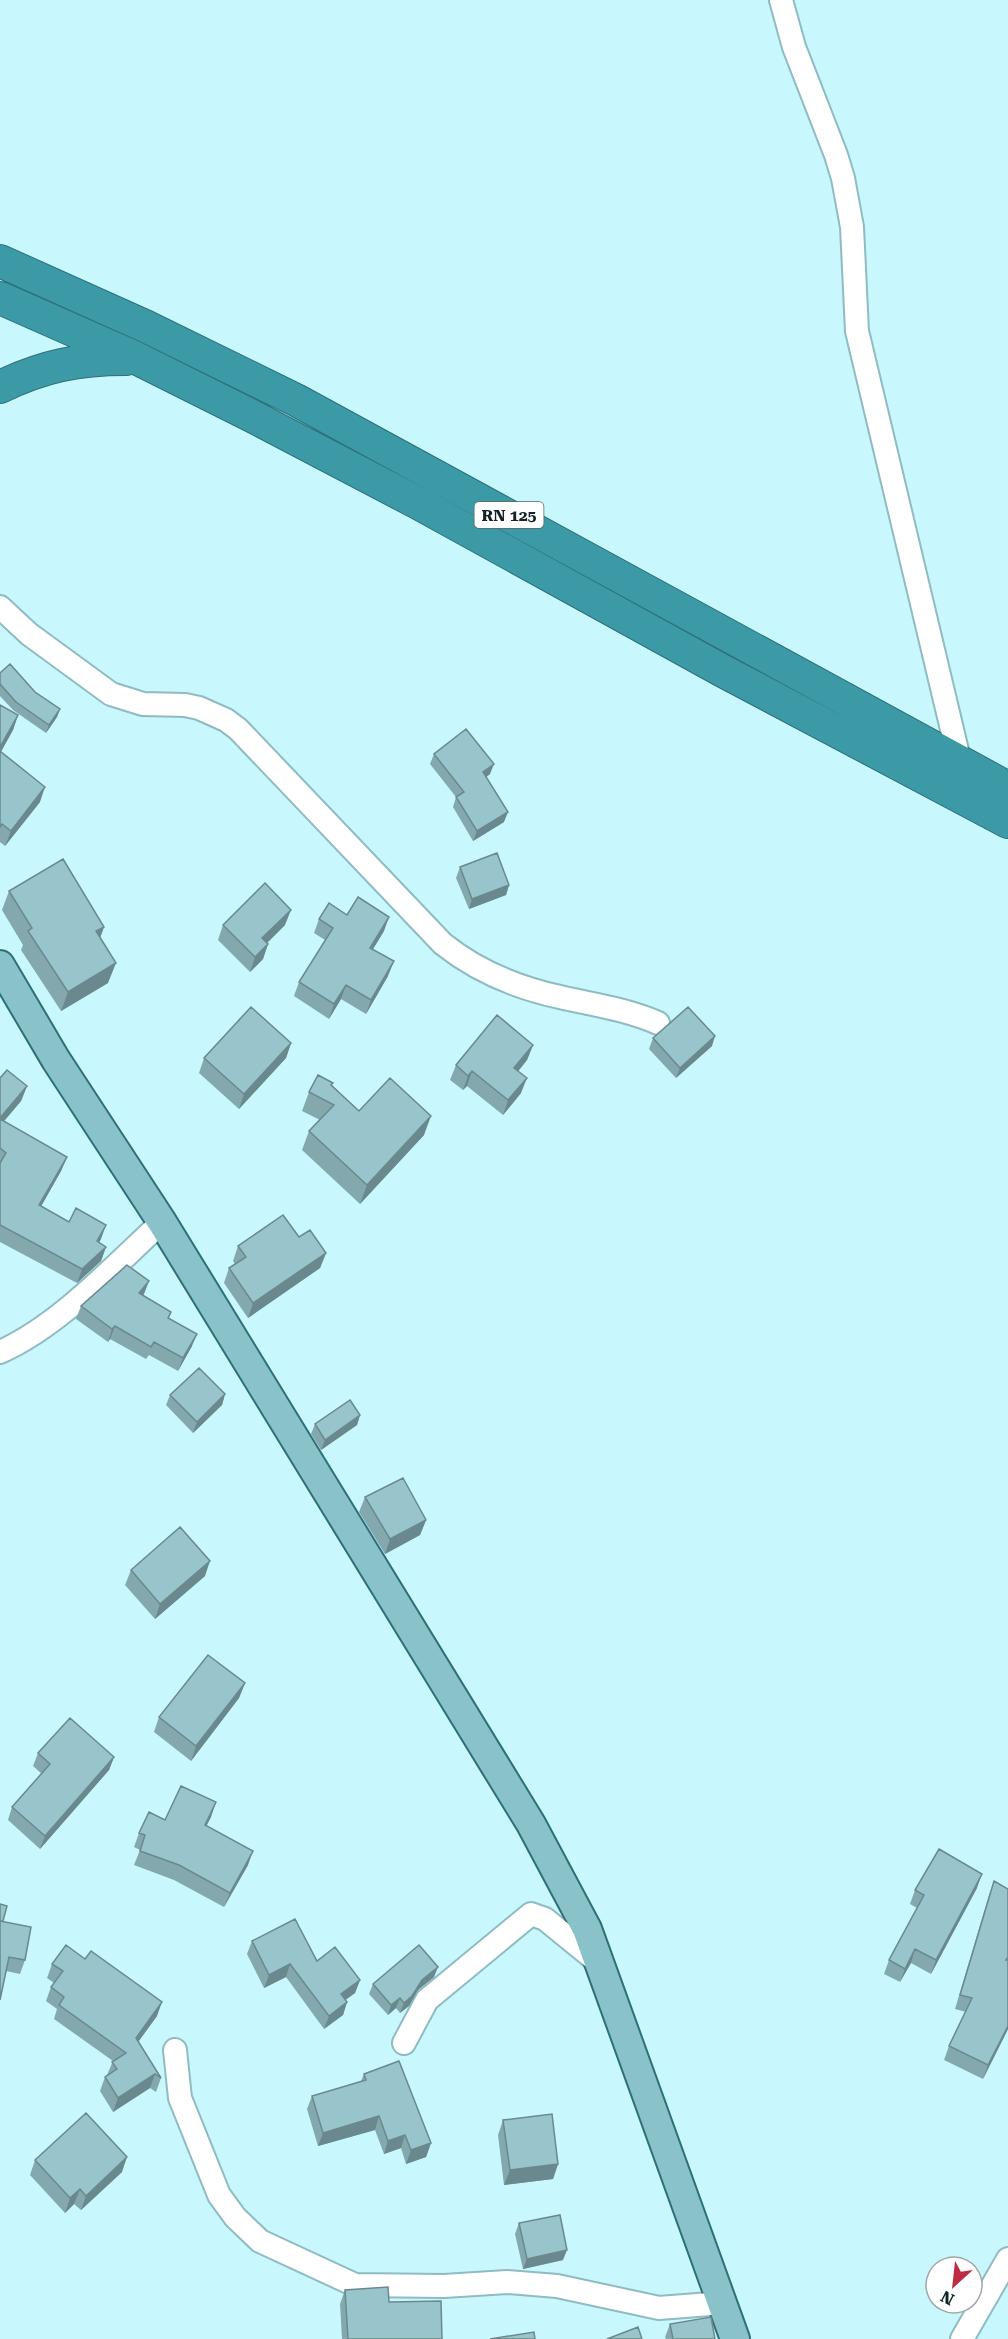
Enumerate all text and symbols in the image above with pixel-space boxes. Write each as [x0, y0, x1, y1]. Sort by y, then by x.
road number: RN 125 [474, 502, 544, 528]
north arrow [924, 2255, 984, 2315]
text: N [938, 2287, 957, 2309]

